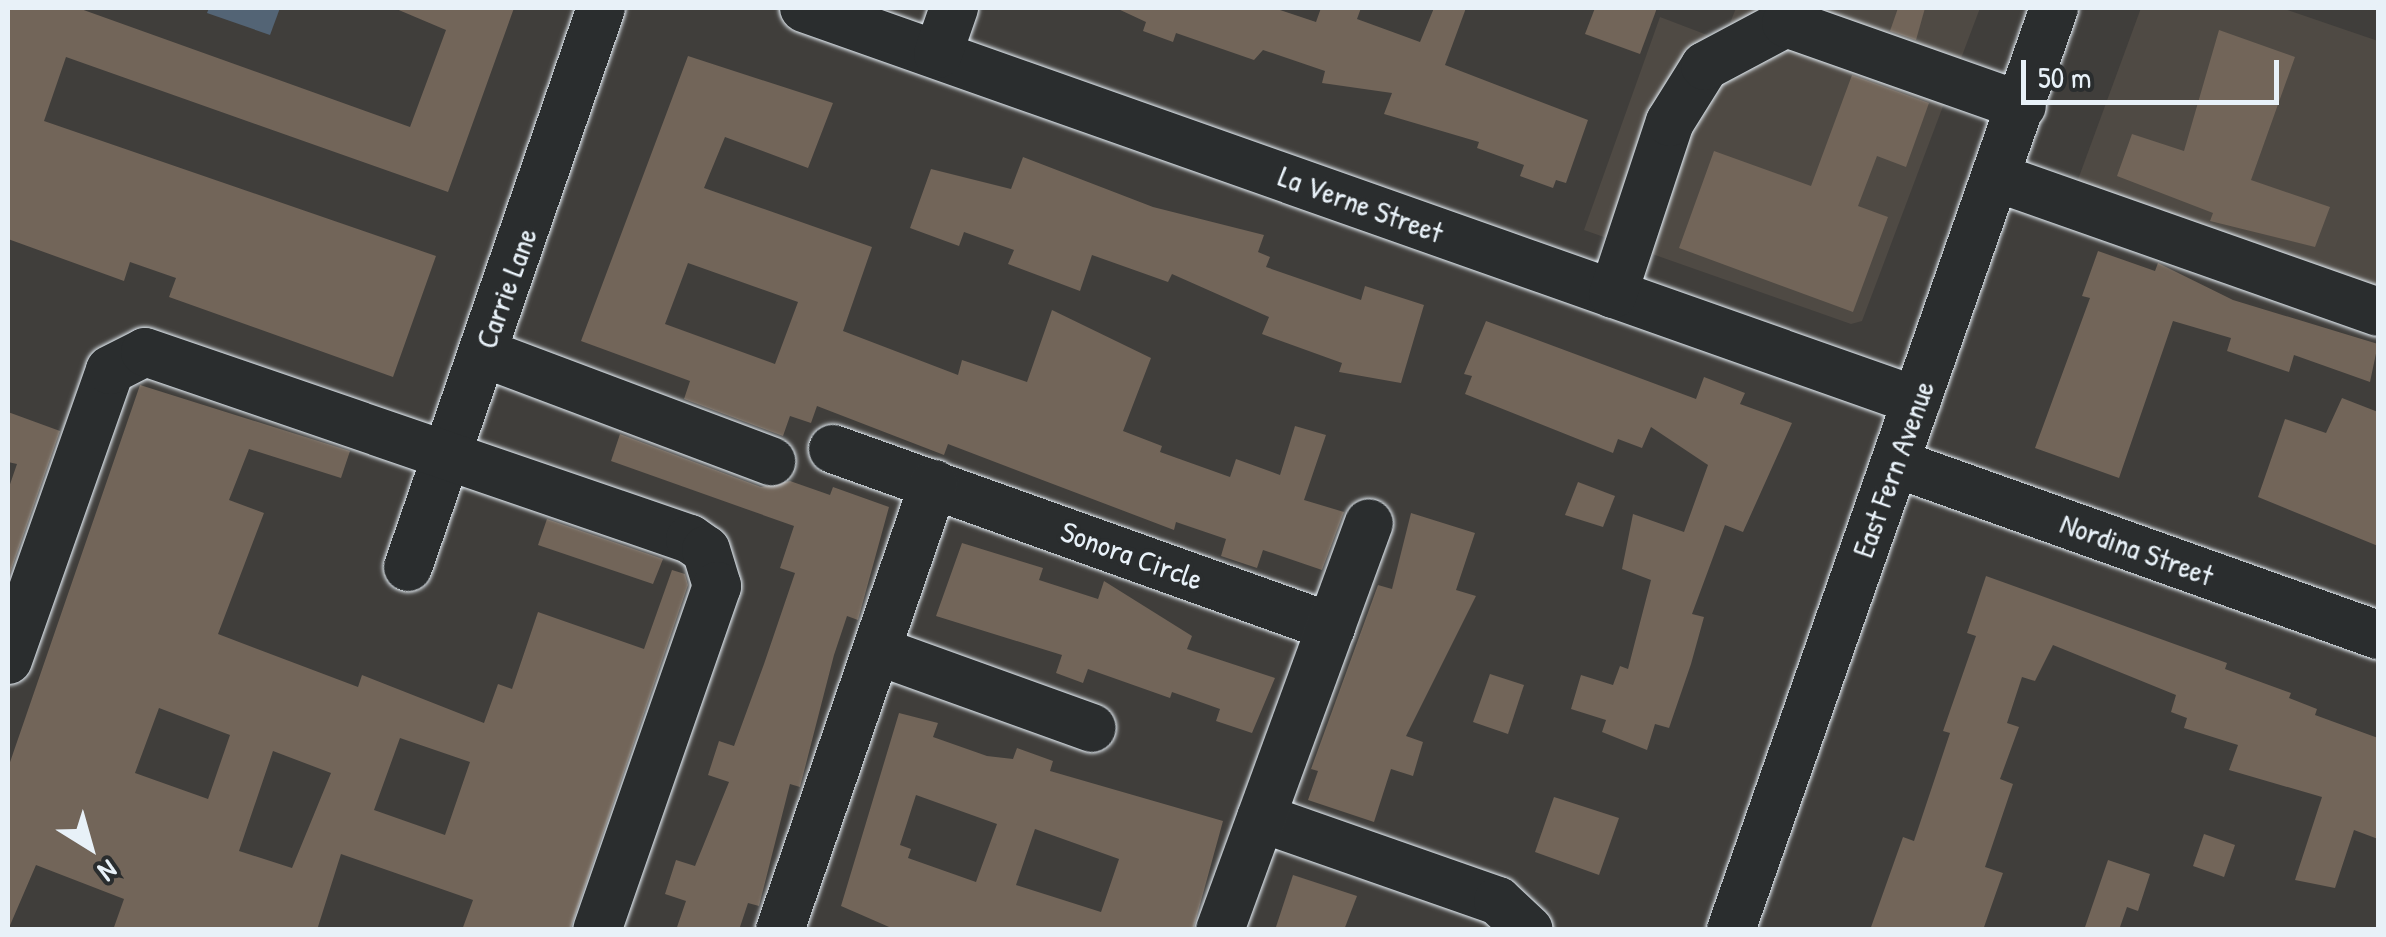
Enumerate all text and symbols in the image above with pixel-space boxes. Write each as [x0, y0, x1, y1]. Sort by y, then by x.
scale bar [2026, 40, 2284, 102]
text: 50 m [2038, 57, 2091, 97]
street label: La Verne Street [1274, 158, 1448, 250]
street label: Carrie Lane [468, 223, 544, 353]
street label: East Fern Avenue [1844, 376, 1942, 562]
street label: Nordina Street [2056, 505, 2218, 593]
street label: Sonora Circle [1056, 513, 1208, 597]
north arrow [40, 797, 140, 897]
text: N [91, 851, 125, 891]

